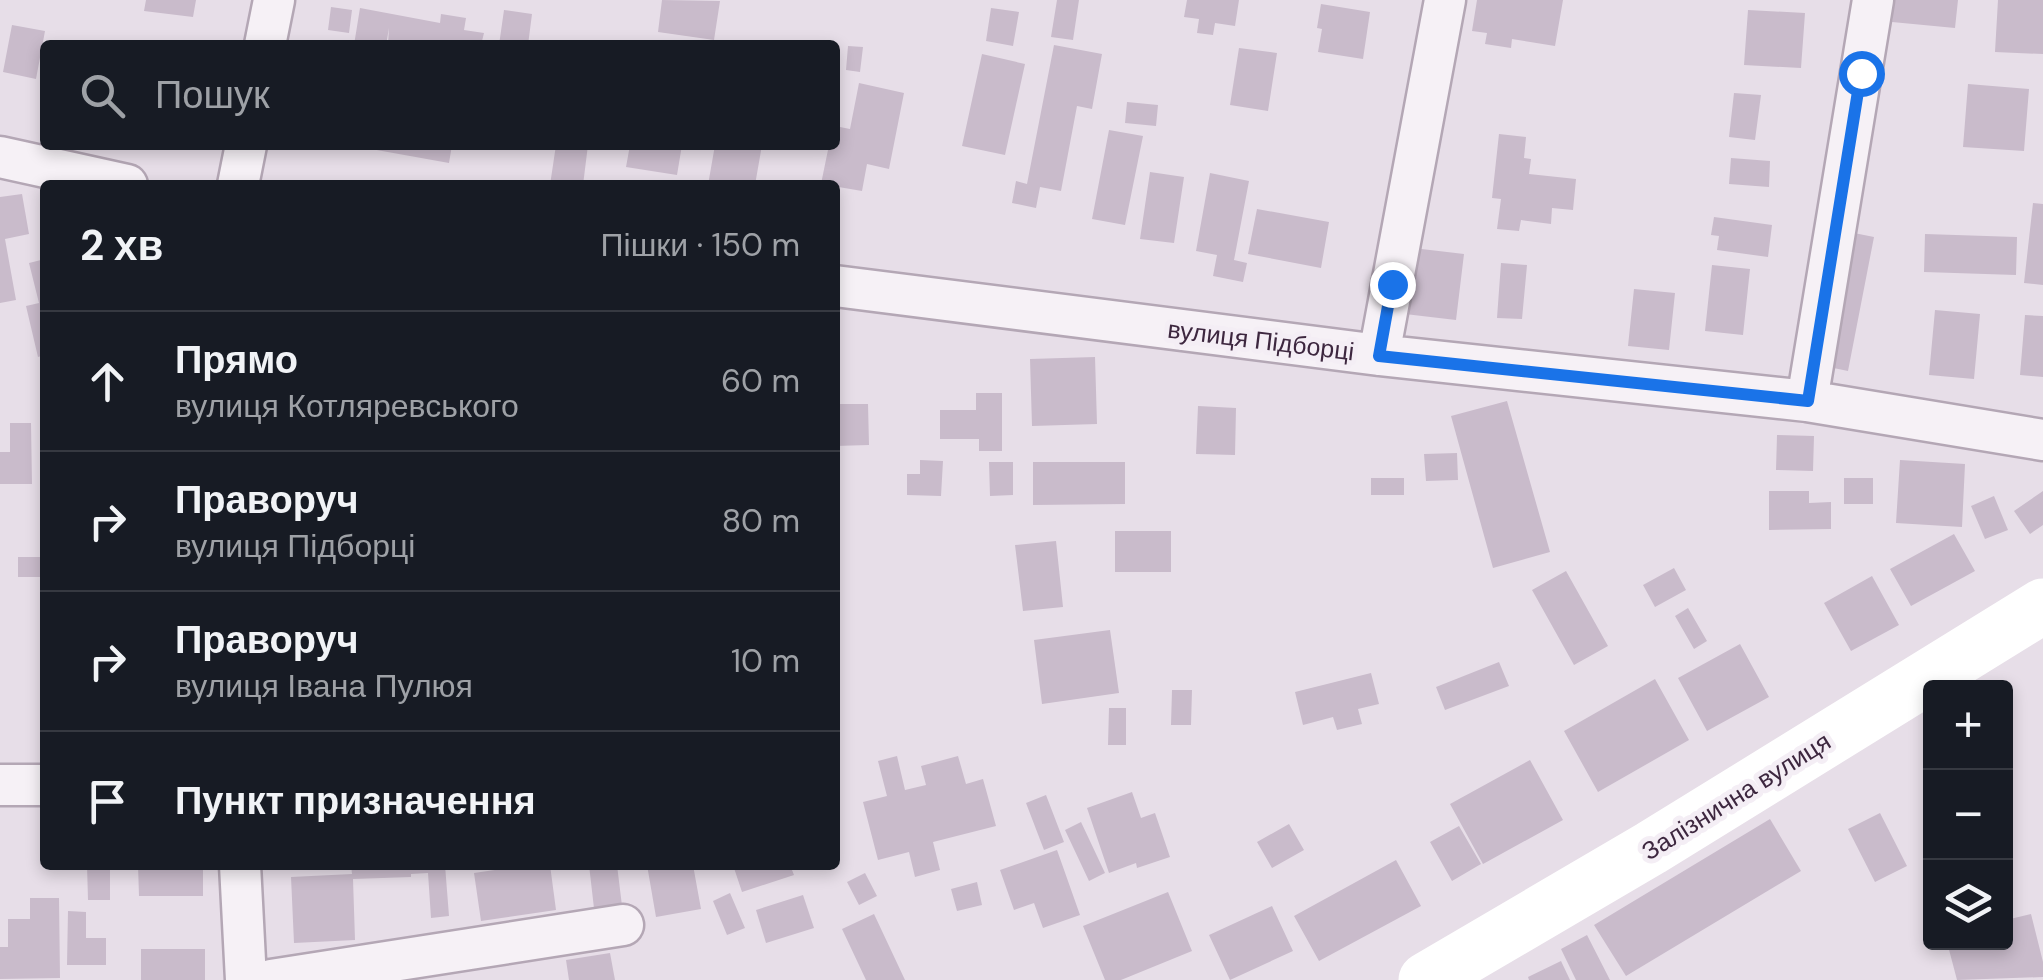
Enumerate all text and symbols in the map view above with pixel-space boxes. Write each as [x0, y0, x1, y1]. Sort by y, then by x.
search box [40, 40, 840, 150]
route start [1839, 51, 1885, 97]
icon: search [75, 68, 130, 123]
text: Пошук [155, 70, 270, 120]
text: 2 хв [80, 218, 163, 273]
text: Пішки · 150 m [601, 224, 800, 266]
route end [1370, 262, 1416, 308]
street label: вулиця Підборці [1166, 313, 1356, 368]
text: Прямо [175, 335, 298, 385]
icon: ahead [80, 354, 135, 409]
text: 60 m [721, 360, 800, 402]
text: вулиця Котляревського [175, 385, 519, 427]
text: Праворуч [175, 475, 359, 525]
icon: right [80, 494, 135, 549]
text: 80 m [722, 500, 800, 542]
text: вулиця Підборці [175, 525, 415, 567]
text: Праворуч [175, 615, 359, 665]
icon: right [80, 634, 135, 689]
text: 10 m [731, 640, 800, 682]
text: вулиця Івана Пулюя [175, 665, 473, 707]
map controls [1923, 680, 2013, 950]
button: + [1923, 680, 2013, 770]
street label: Залізнична вулиця [1636, 725, 1837, 868]
button: − [1923, 770, 2013, 860]
icon: arrive [80, 774, 135, 829]
text: Пункт призначення [175, 776, 536, 826]
button: layers [1923, 860, 2013, 950]

